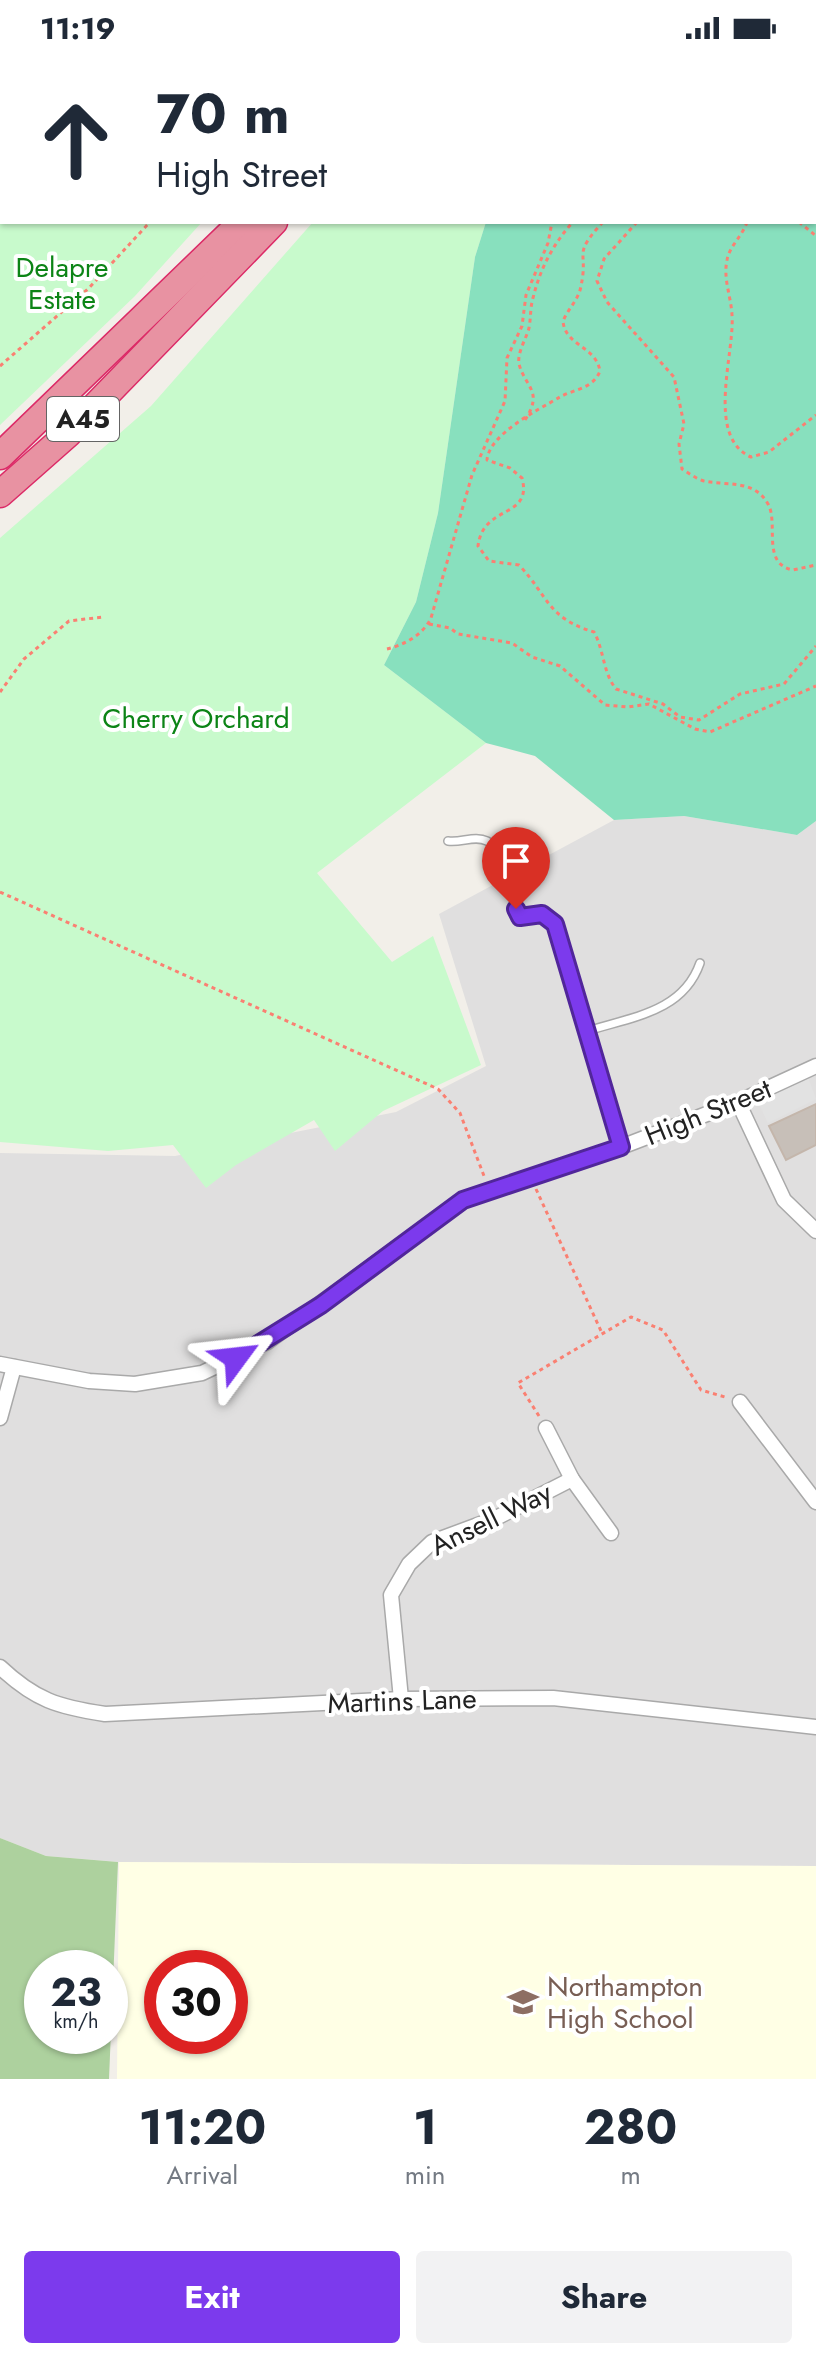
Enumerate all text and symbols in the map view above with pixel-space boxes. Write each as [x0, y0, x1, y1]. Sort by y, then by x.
text: 11:19 [40, 7, 116, 50]
text: 70 m [156, 73, 290, 154]
icon: ahead [24, 88, 128, 192]
text: High Street [156, 148, 327, 200]
park label: Delapre Estate [16, 247, 108, 320]
road number: A45 [47, 397, 119, 441]
park label: Cherry Orchard [102, 698, 290, 739]
pin [482, 827, 550, 909]
icon: arrive [494, 839, 538, 883]
street label: High Street [639, 1068, 778, 1156]
position arrow [194, 1316, 278, 1400]
street label: Ansell Way [423, 1472, 559, 1566]
street label: Martins Lane [327, 1678, 477, 1724]
speed limit sign: 30 [144, 1950, 248, 2054]
text: 23 [50, 1963, 102, 2021]
place label: Northampton High School [547, 1966, 703, 2039]
school or university icon: Northampton High School [506, 1985, 540, 2019]
text: km/h [53, 2007, 99, 2036]
text: 11:20 [139, 2093, 266, 2162]
text: 1 [413, 2093, 437, 2162]
text: 280 [584, 2093, 677, 2162]
text: Arrival [167, 2156, 238, 2194]
text: min [405, 2156, 445, 2194]
text: m [621, 2156, 641, 2194]
button: Exit [24, 2251, 400, 2343]
button: Share [416, 2251, 792, 2343]

